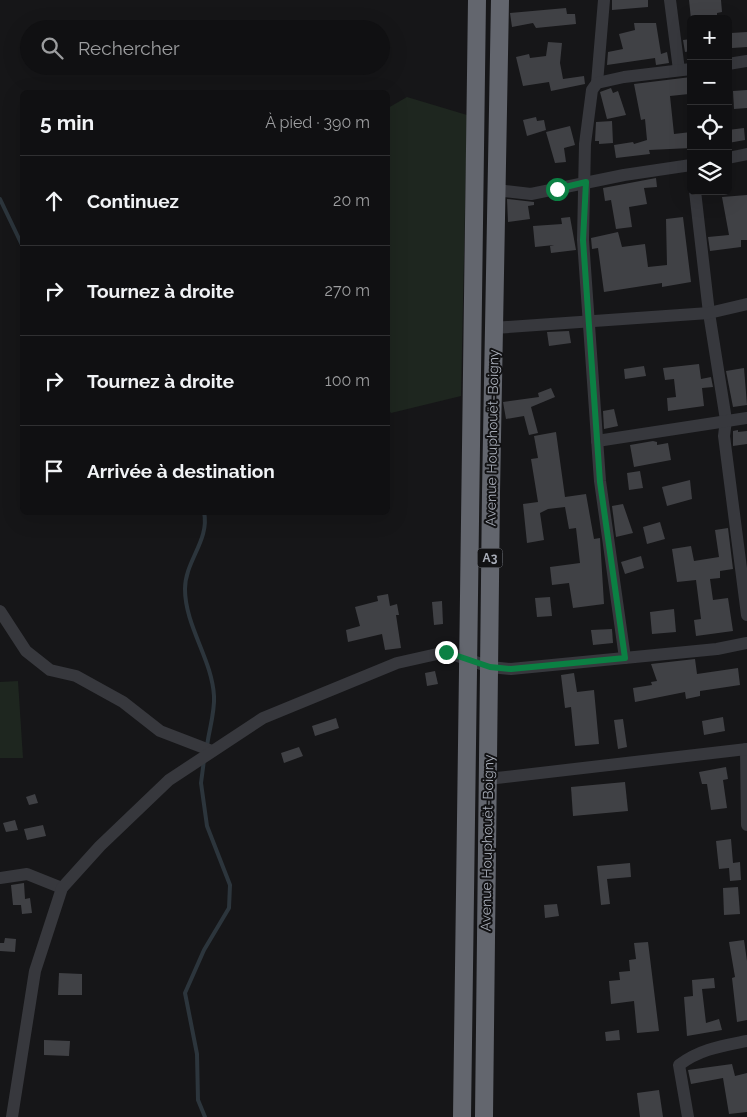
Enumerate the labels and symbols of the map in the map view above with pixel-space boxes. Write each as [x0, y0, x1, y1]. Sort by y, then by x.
route start [546, 178, 569, 201]
street label: Avenue Houphouët-Boigny [482, 349, 502, 526]
road number: A3 [478, 548, 502, 568]
route end [435, 641, 458, 664]
street label: Avenue Houphouët-Boigny [477, 754, 497, 931]

